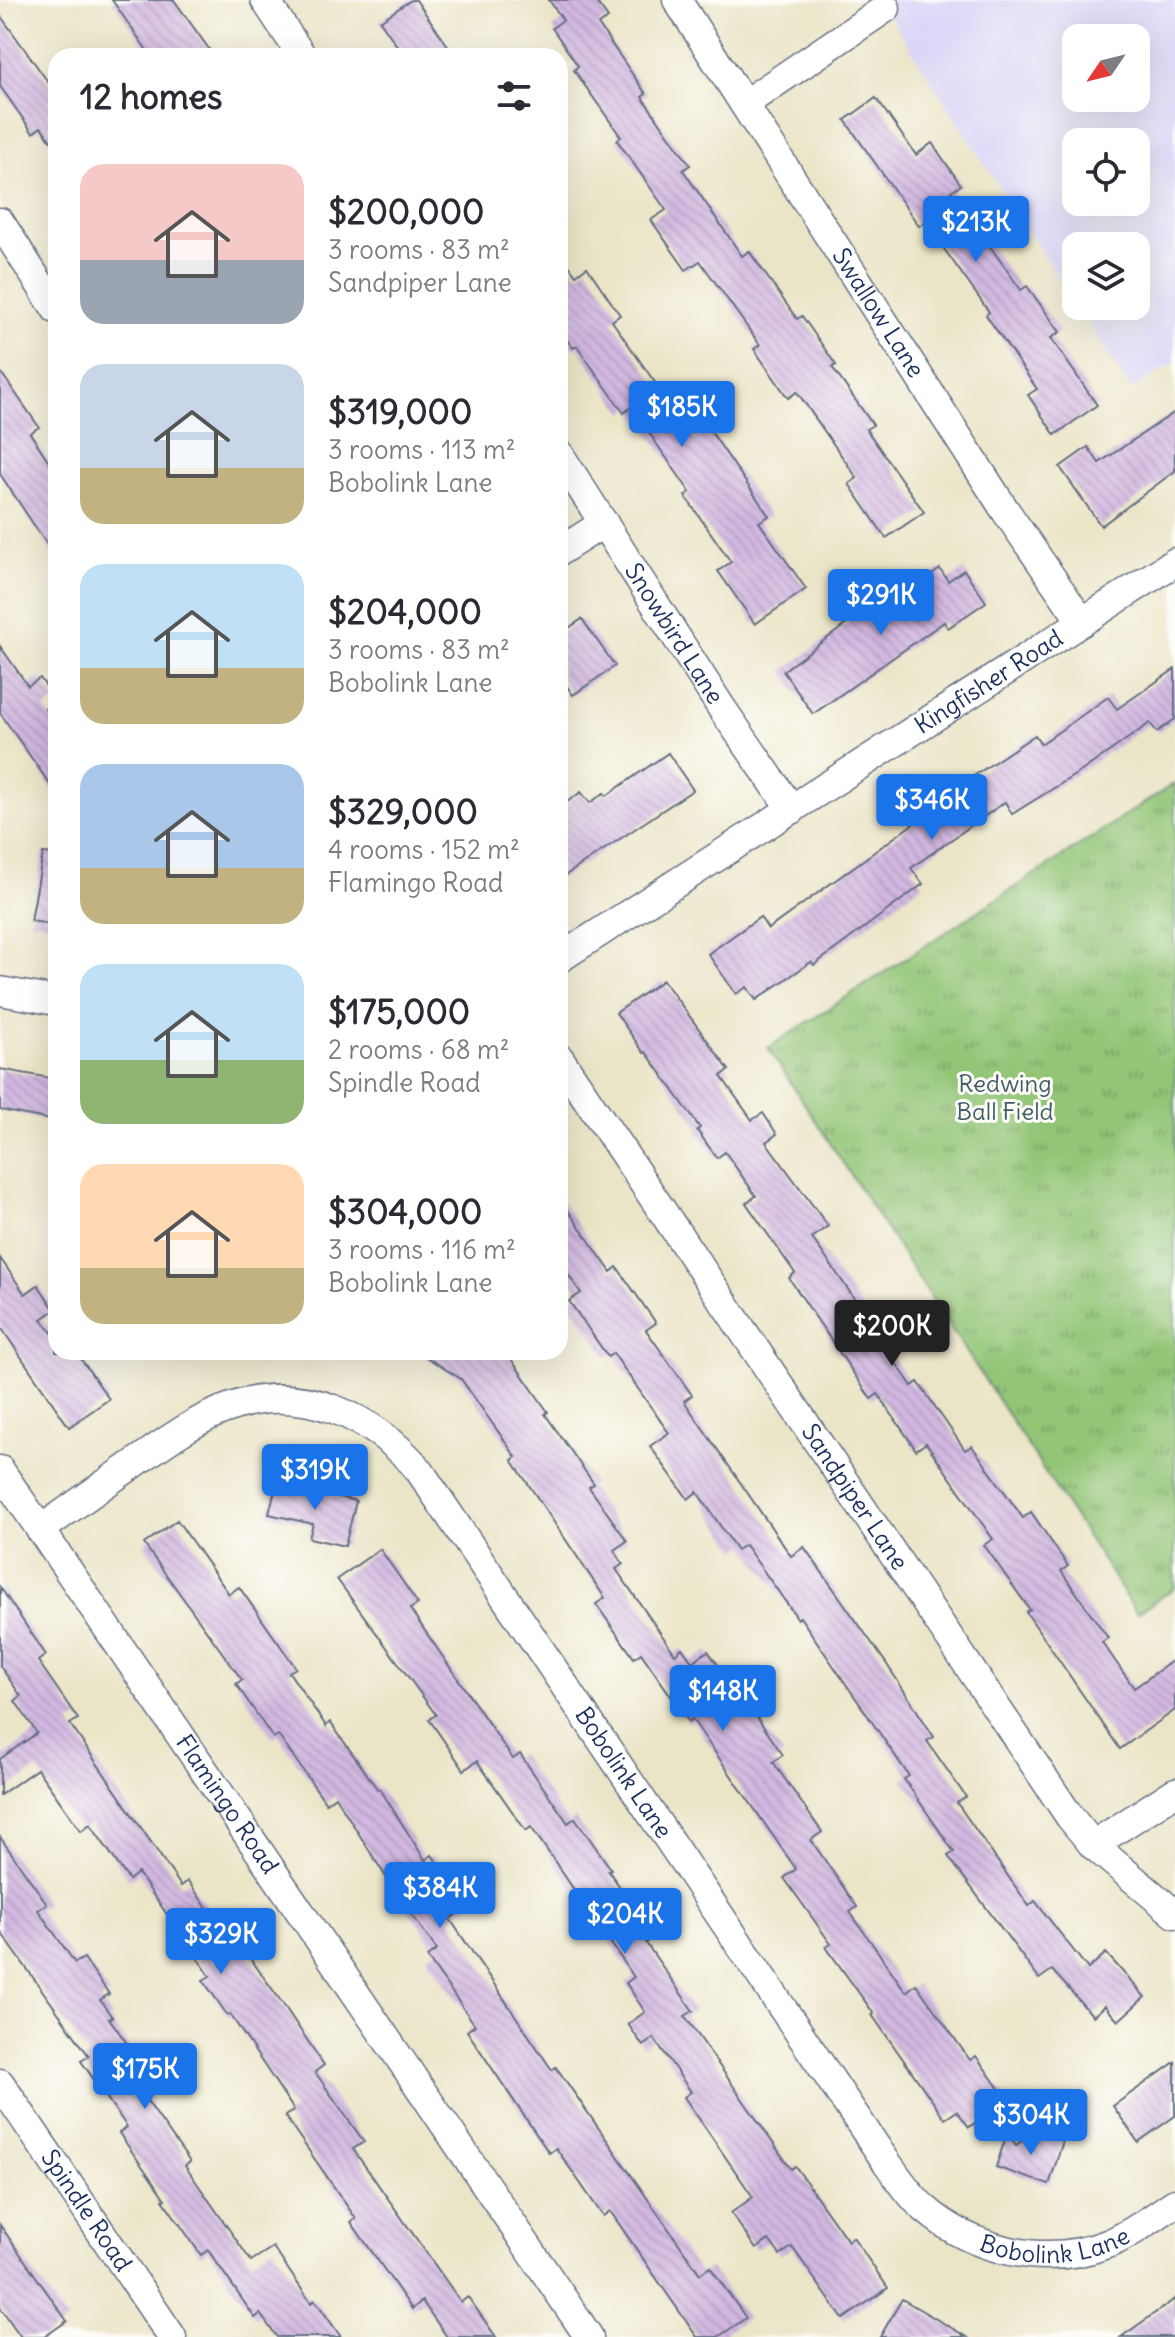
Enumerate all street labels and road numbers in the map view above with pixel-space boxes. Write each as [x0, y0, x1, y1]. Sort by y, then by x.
street label: Swallow Lane [826, 242, 932, 383]
street label: Snowbird Lane [619, 557, 731, 709]
street label: Kingfisher Road [909, 622, 1068, 740]
street label: Sandpiper Lane [796, 1418, 915, 1575]
street label: Bobolink Lane [569, 1701, 679, 1844]
street label: Flamingo Road [170, 1728, 286, 1879]
street label: Spindle Road [35, 2143, 139, 2277]
street label: Bobolink Lane [976, 2220, 1134, 2269]

